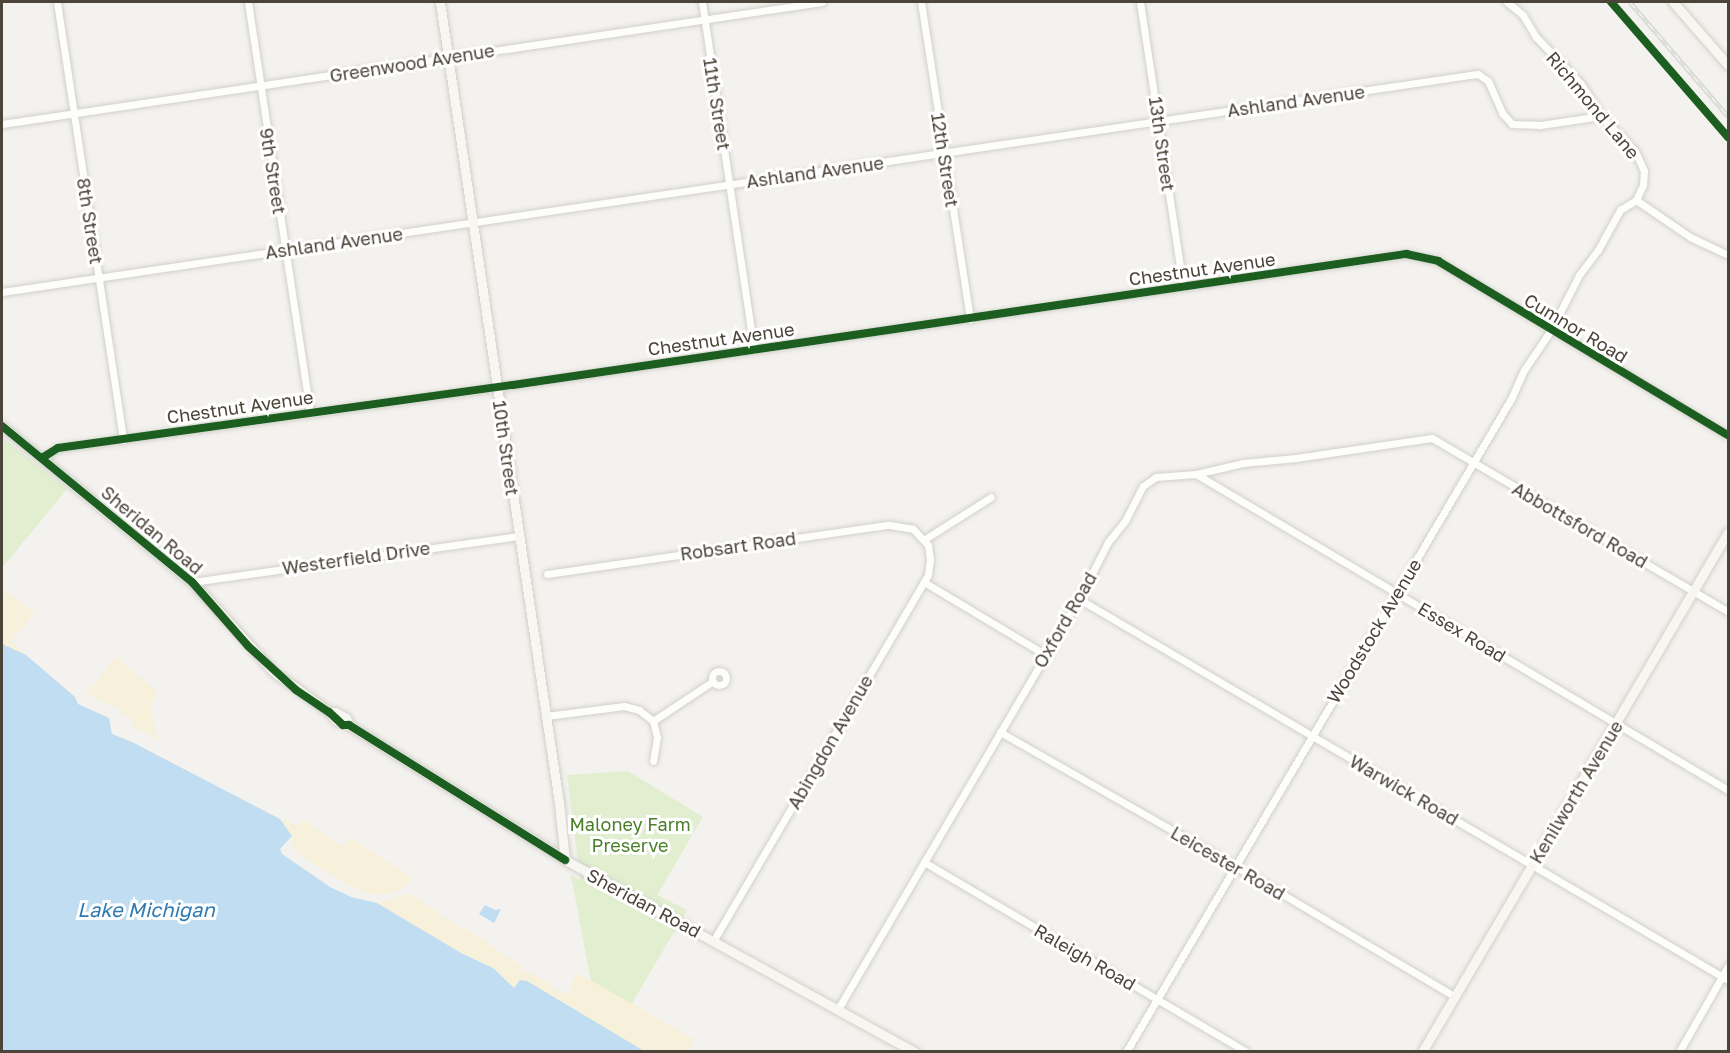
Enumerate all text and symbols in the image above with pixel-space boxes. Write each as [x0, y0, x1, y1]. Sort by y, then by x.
street label: Greenwood Avenue [328, 39, 496, 87]
street label: Richmond Lane [1542, 47, 1644, 163]
street label: 11th Street [699, 56, 735, 152]
street label: Ashland Avenue [1226, 81, 1366, 121]
street label: 13th Street [1145, 95, 1179, 193]
street label: 12th Street [927, 111, 963, 209]
street label: 9th Street [256, 126, 290, 216]
street label: Ashland Avenue [745, 152, 885, 192]
street label: 8th Street [73, 176, 107, 266]
street label: Ashland Avenue [264, 223, 404, 263]
street label: Chestnut Avenue [1127, 248, 1277, 290]
street label: Cumnor Road [1520, 289, 1632, 367]
street label: Chestnut Avenue [646, 318, 796, 360]
street label: Chestnut Avenue [165, 386, 315, 428]
street label: 10th Street [489, 399, 523, 497]
street label: Abbottsford Road [1509, 478, 1651, 572]
street label: Sheridan Road [97, 481, 207, 579]
street label: Robsart Road [679, 527, 797, 565]
street label: Westerfield Drive [281, 537, 431, 579]
street label: Woodstock Avenue [1322, 555, 1426, 707]
street label: Oxford Road [1029, 568, 1101, 672]
street label: Essex Road [1414, 597, 1510, 667]
street label: Abingdon Avenue [783, 671, 877, 813]
street label: Kenilworth Avenue [1525, 717, 1627, 867]
street label: Warwick Road [1346, 750, 1462, 830]
park label: Maloney Farm Preserve [569, 814, 691, 856]
street label: Leicester Road [1167, 822, 1289, 904]
street label: Sheridan Road [583, 864, 705, 942]
water label: Lake Michigan [77, 897, 215, 921]
street label: Raleigh Road [1030, 919, 1140, 995]

